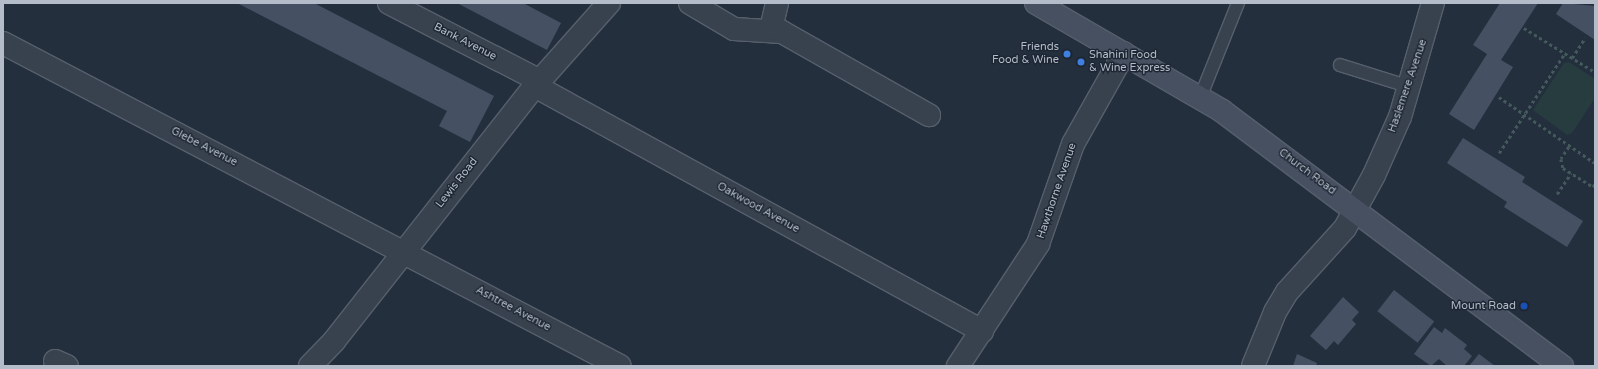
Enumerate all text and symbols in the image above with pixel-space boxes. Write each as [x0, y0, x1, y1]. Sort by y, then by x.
street label: Bank Avenue [431, 21, 499, 63]
street label: Haslemere Avenue [1386, 38, 1430, 134]
place label: Friends Food & Wine [992, 41, 1059, 67]
marker: Friends Food & Wine [1062, 49, 1072, 59]
place label: Shahini Food & Wine Express [1089, 49, 1170, 75]
marker: Shahini Food & Wine Express [1076, 57, 1086, 67]
street label: Glebe Avenue [169, 125, 239, 169]
street label: Hawthorne Avenue [1034, 141, 1080, 241]
street label: Church Road [1276, 146, 1338, 198]
street label: Lewis Road [433, 155, 481, 211]
street label: Oakwood Avenue [714, 180, 802, 236]
street label: Ashtree Avenue [473, 284, 553, 334]
place label: Mount Road [1451, 299, 1516, 313]
marker: Mount Road [1519, 301, 1529, 311]

